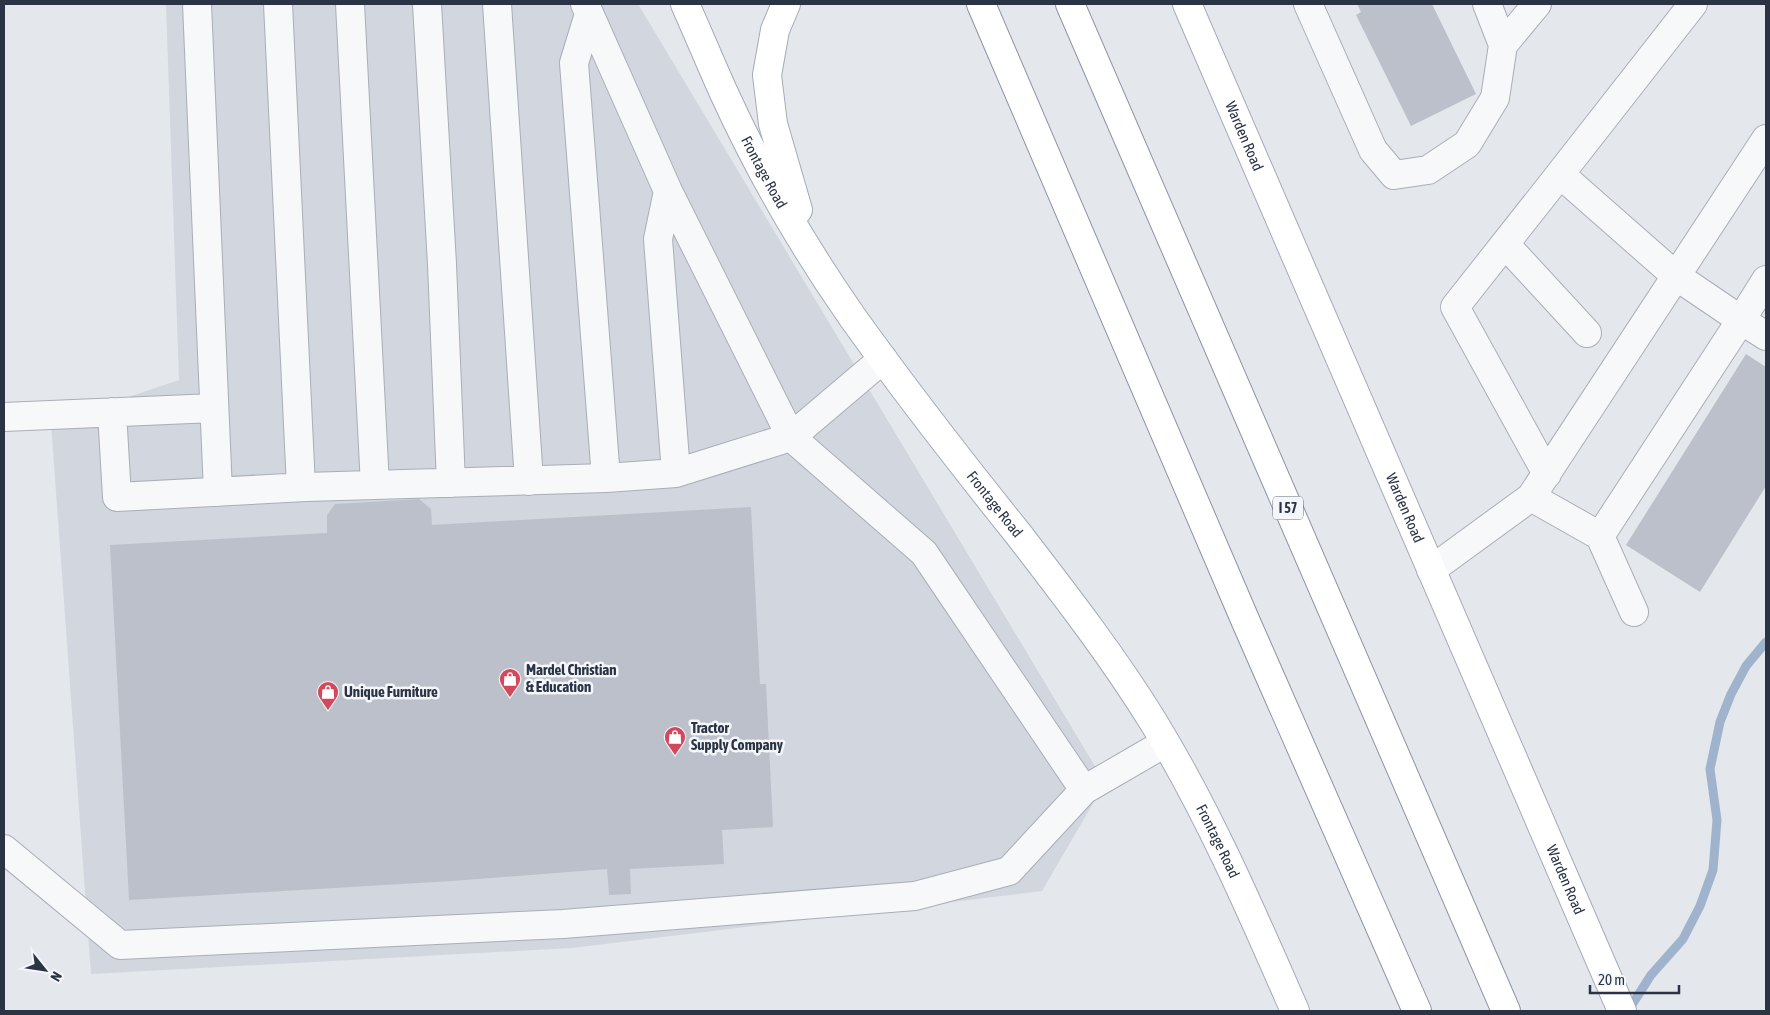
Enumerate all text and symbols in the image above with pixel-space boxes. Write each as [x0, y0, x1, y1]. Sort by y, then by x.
street label: Warden Road [1222, 99, 1267, 173]
street label: Frontage Road [738, 133, 791, 211]
street label: Frontage Road [964, 468, 1026, 541]
street label: Warden Road [1383, 471, 1428, 545]
road number: I 57 [1273, 496, 1303, 520]
place label: Mardel Christian & Education [526, 661, 617, 695]
shop icon: Mardel Christian & Education [498, 667, 522, 698]
shop icon: Unique Furniture [316, 680, 340, 711]
place label: Unique Furniture [344, 683, 438, 700]
place label: Tractor Supply Company [691, 719, 784, 753]
shop icon: Tractor Supply Company [663, 725, 687, 756]
street label: Frontage Road [1193, 801, 1243, 880]
street label: Warden Road [1543, 842, 1588, 917]
north arrow [20, 945, 70, 995]
scale bar [1590, 962, 1679, 994]
text: N [47, 969, 65, 984]
text: 20 m [1598, 971, 1625, 988]

